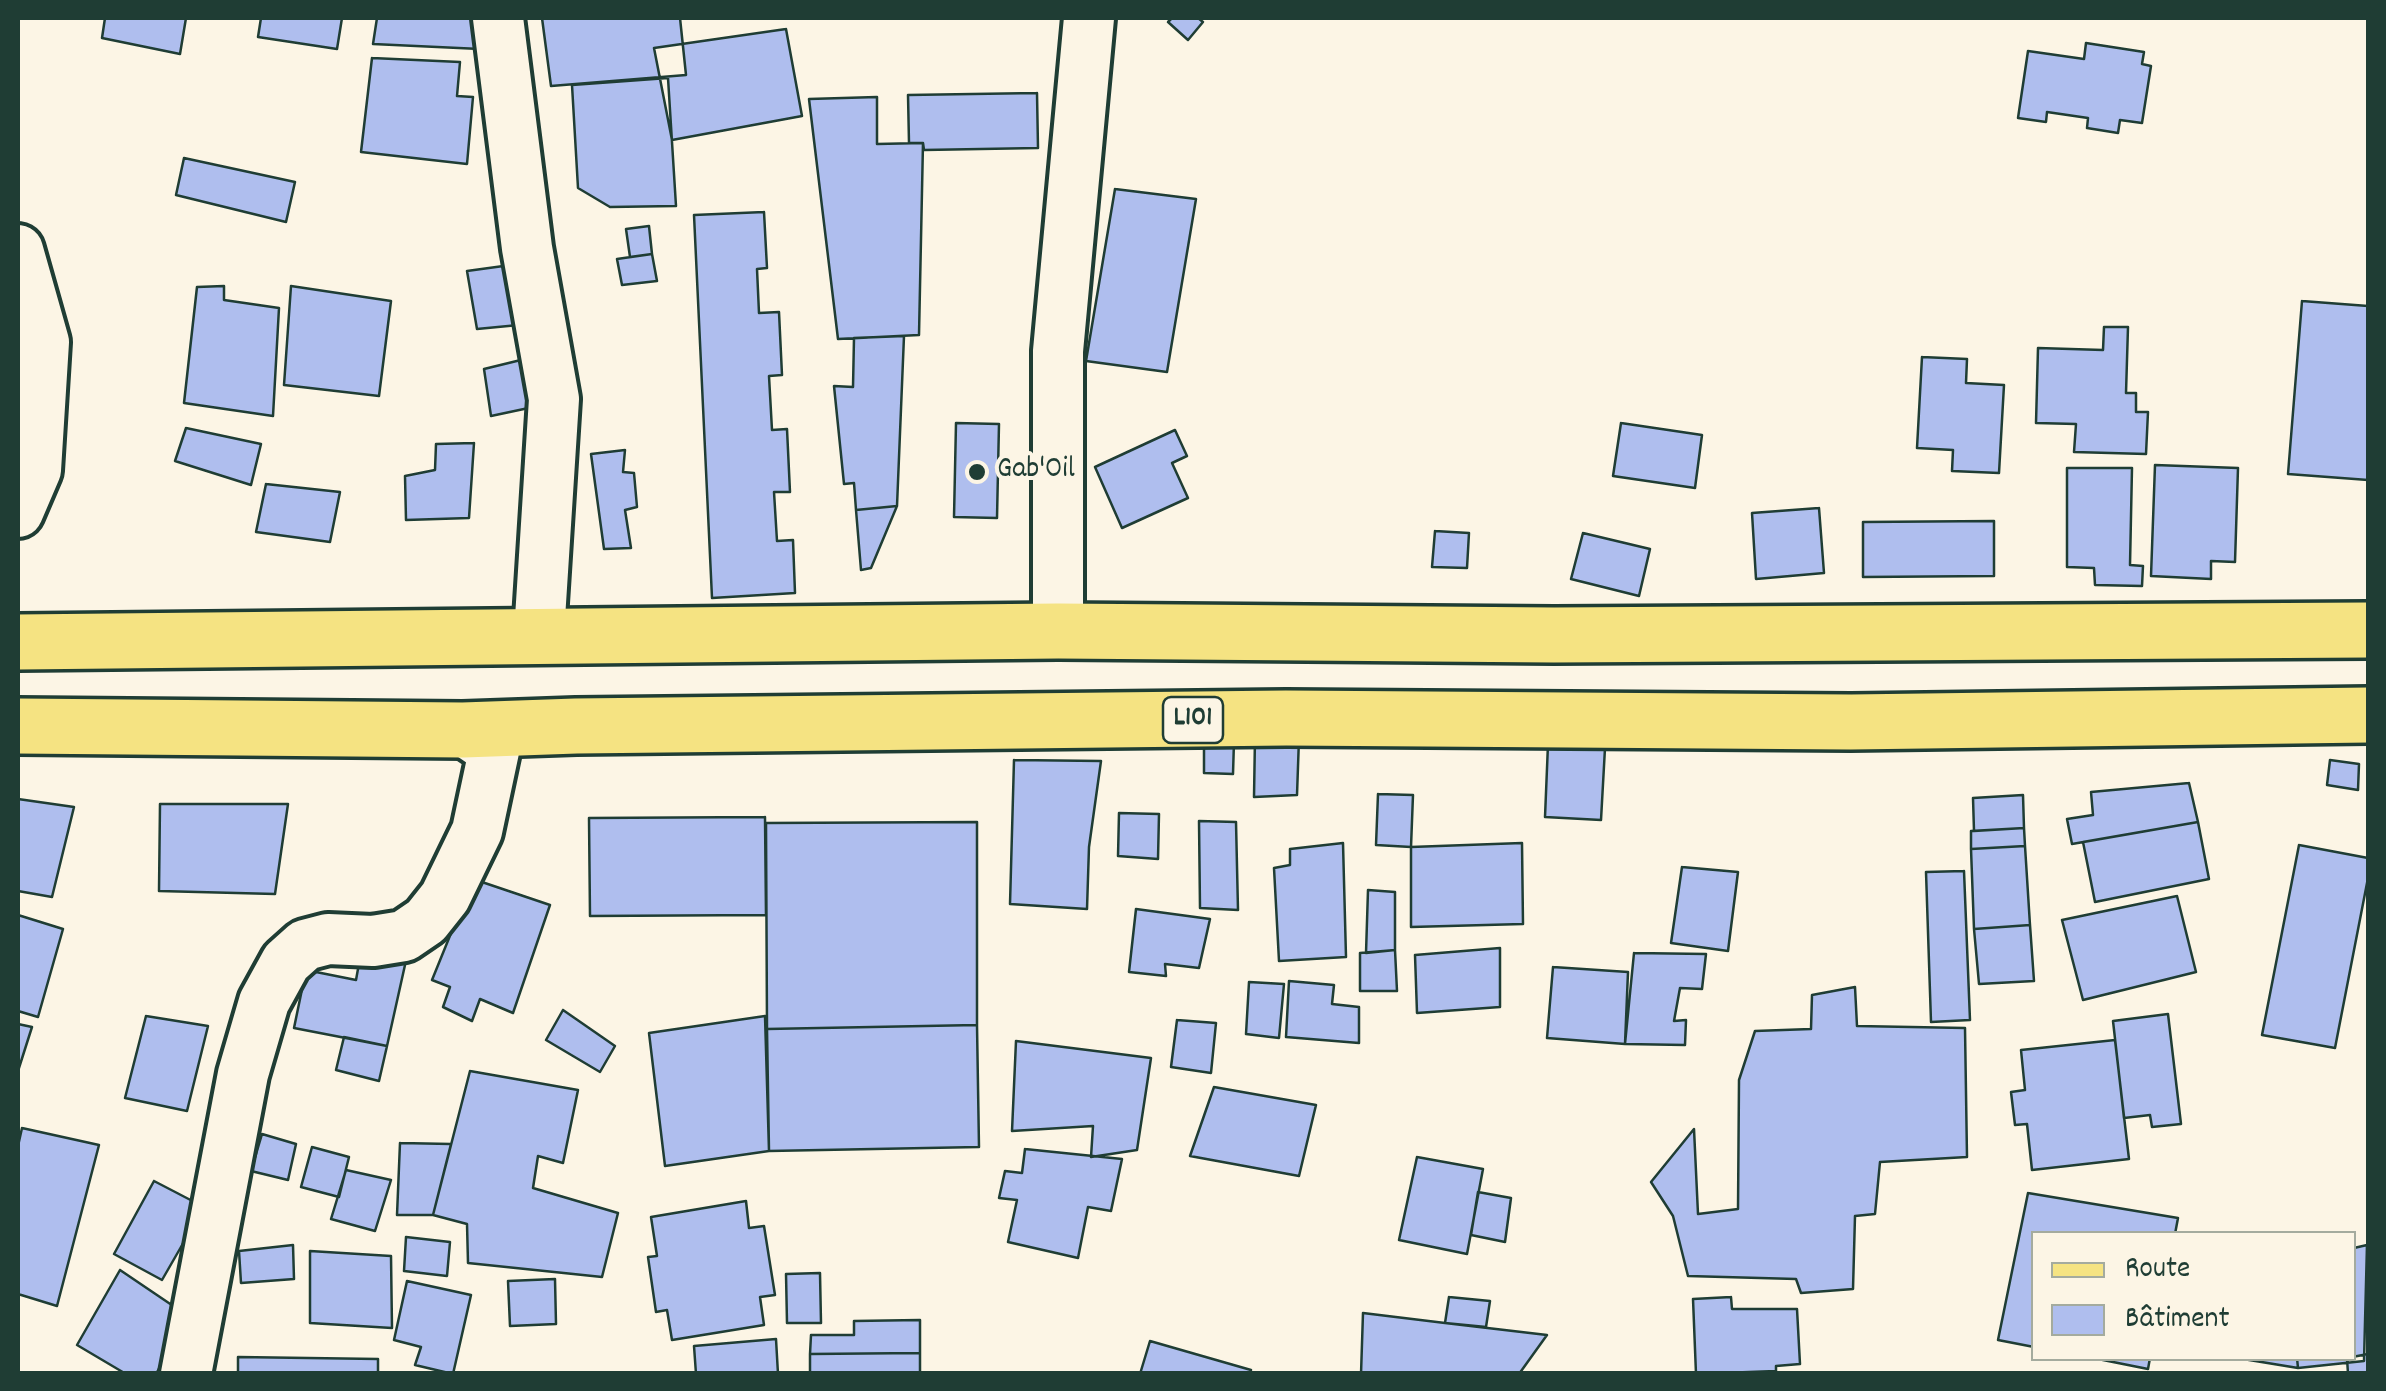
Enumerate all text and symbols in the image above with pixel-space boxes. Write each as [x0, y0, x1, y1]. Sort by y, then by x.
place label: Gab'Oil [997, 454, 1075, 490]
marker: Gab'Oil [966, 461, 988, 483]
road number: L101 [1163, 697, 1223, 743]
legend [2031, 1231, 2356, 1361]
text: Route [2125, 1249, 2190, 1292]
text: Bâtiment [2125, 1299, 2230, 1342]

